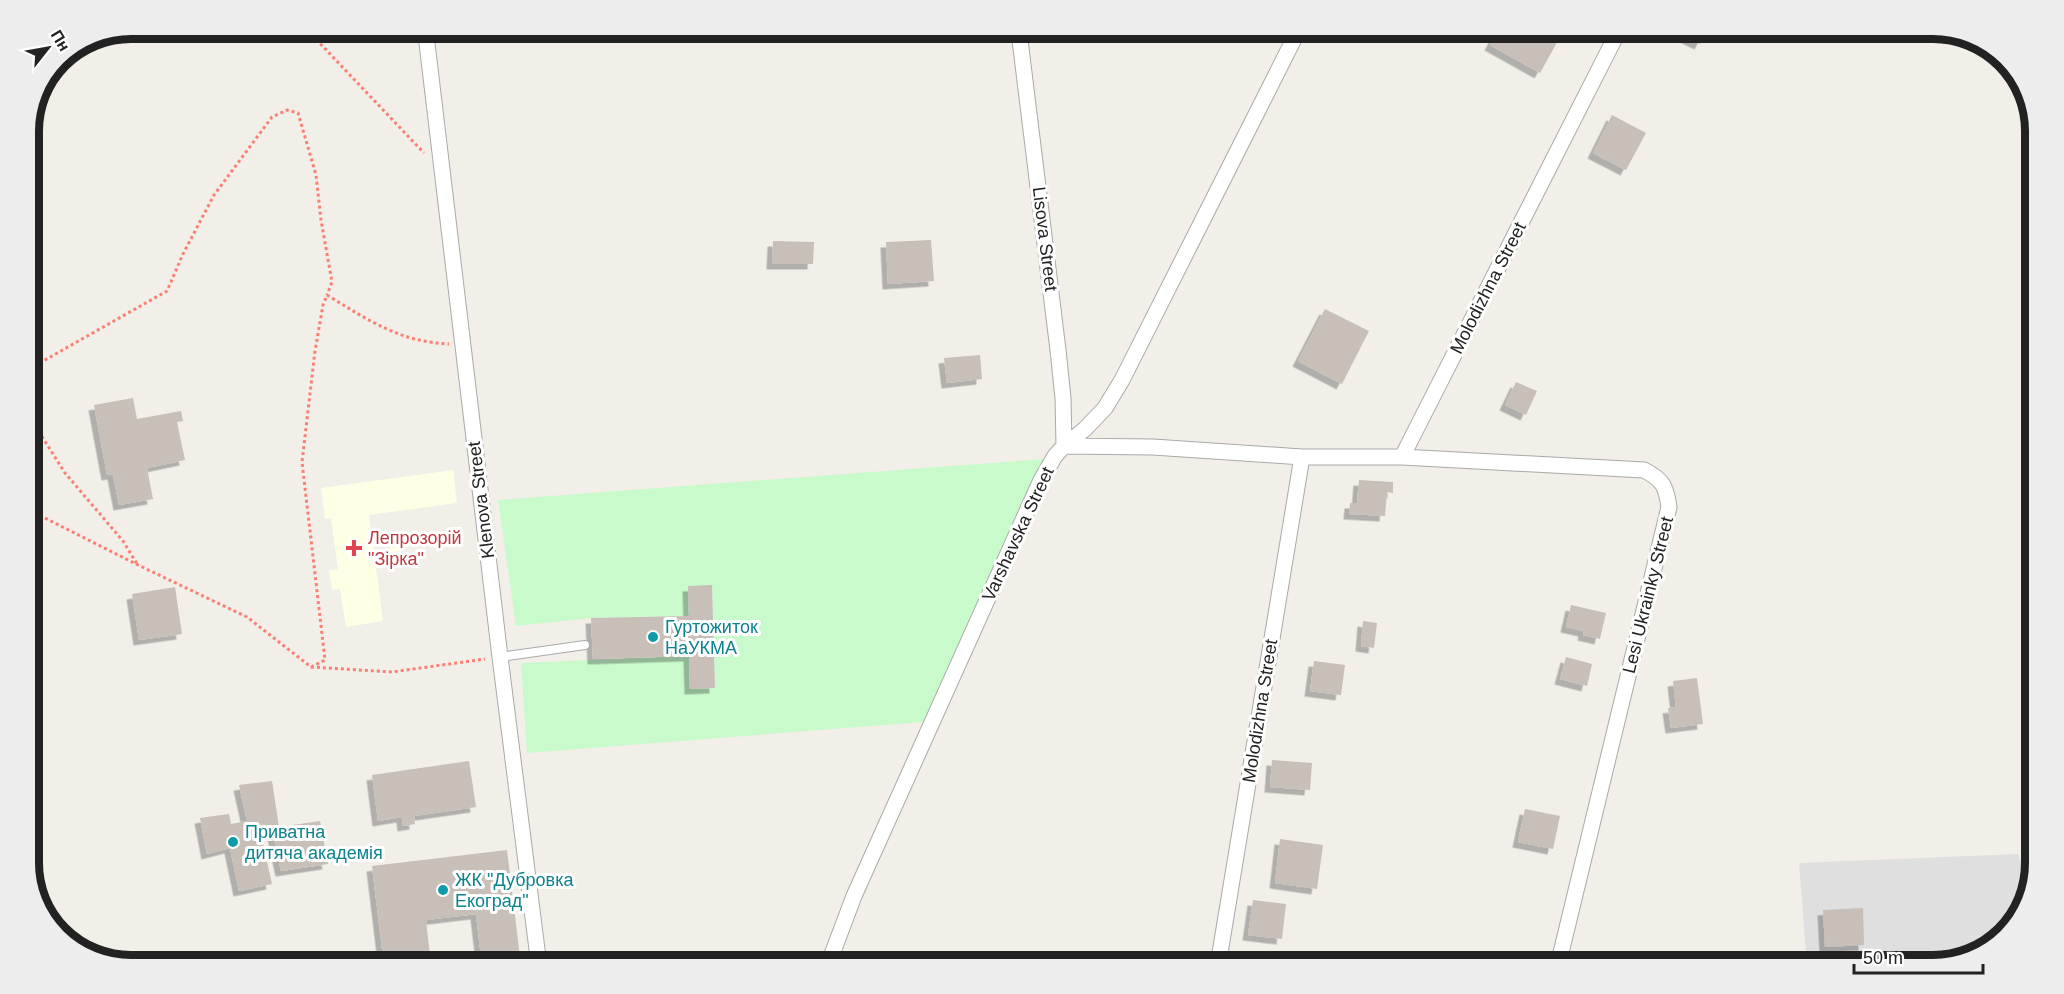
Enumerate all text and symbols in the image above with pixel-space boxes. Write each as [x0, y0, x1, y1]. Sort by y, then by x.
north arrow [18, 18, 78, 78]
text: Пн [48, 27, 73, 54]
street label: Lisova Street [1029, 186, 1061, 292]
street label: Molodizhna Street [1446, 219, 1530, 357]
street label: Klenova Street [464, 440, 498, 560]
street label: Varshavska Street [978, 464, 1058, 604]
street label: Lesi Ukrainky Street [1619, 514, 1677, 676]
place label: Лепрозорій "Зірка" [368, 528, 462, 569]
marker: Лепрозорій "Зірка" [345, 539, 363, 557]
place label: Гуртожиток НаУКМА [665, 617, 758, 658]
marker: Гуртожиток НаУКМА [646, 630, 660, 644]
street label: Molodizhna Street [1239, 638, 1281, 784]
place label: Приватна дитяча академiя [245, 822, 383, 863]
marker: Приватна дитяча академiя [226, 835, 240, 849]
place label: ЖК "Дубровка Екоград" [455, 870, 574, 911]
marker: ЖК "Дубровка Екоград" [436, 883, 450, 897]
scale bar [1854, 937, 1983, 975]
text: 50 m [1863, 948, 1903, 968]

